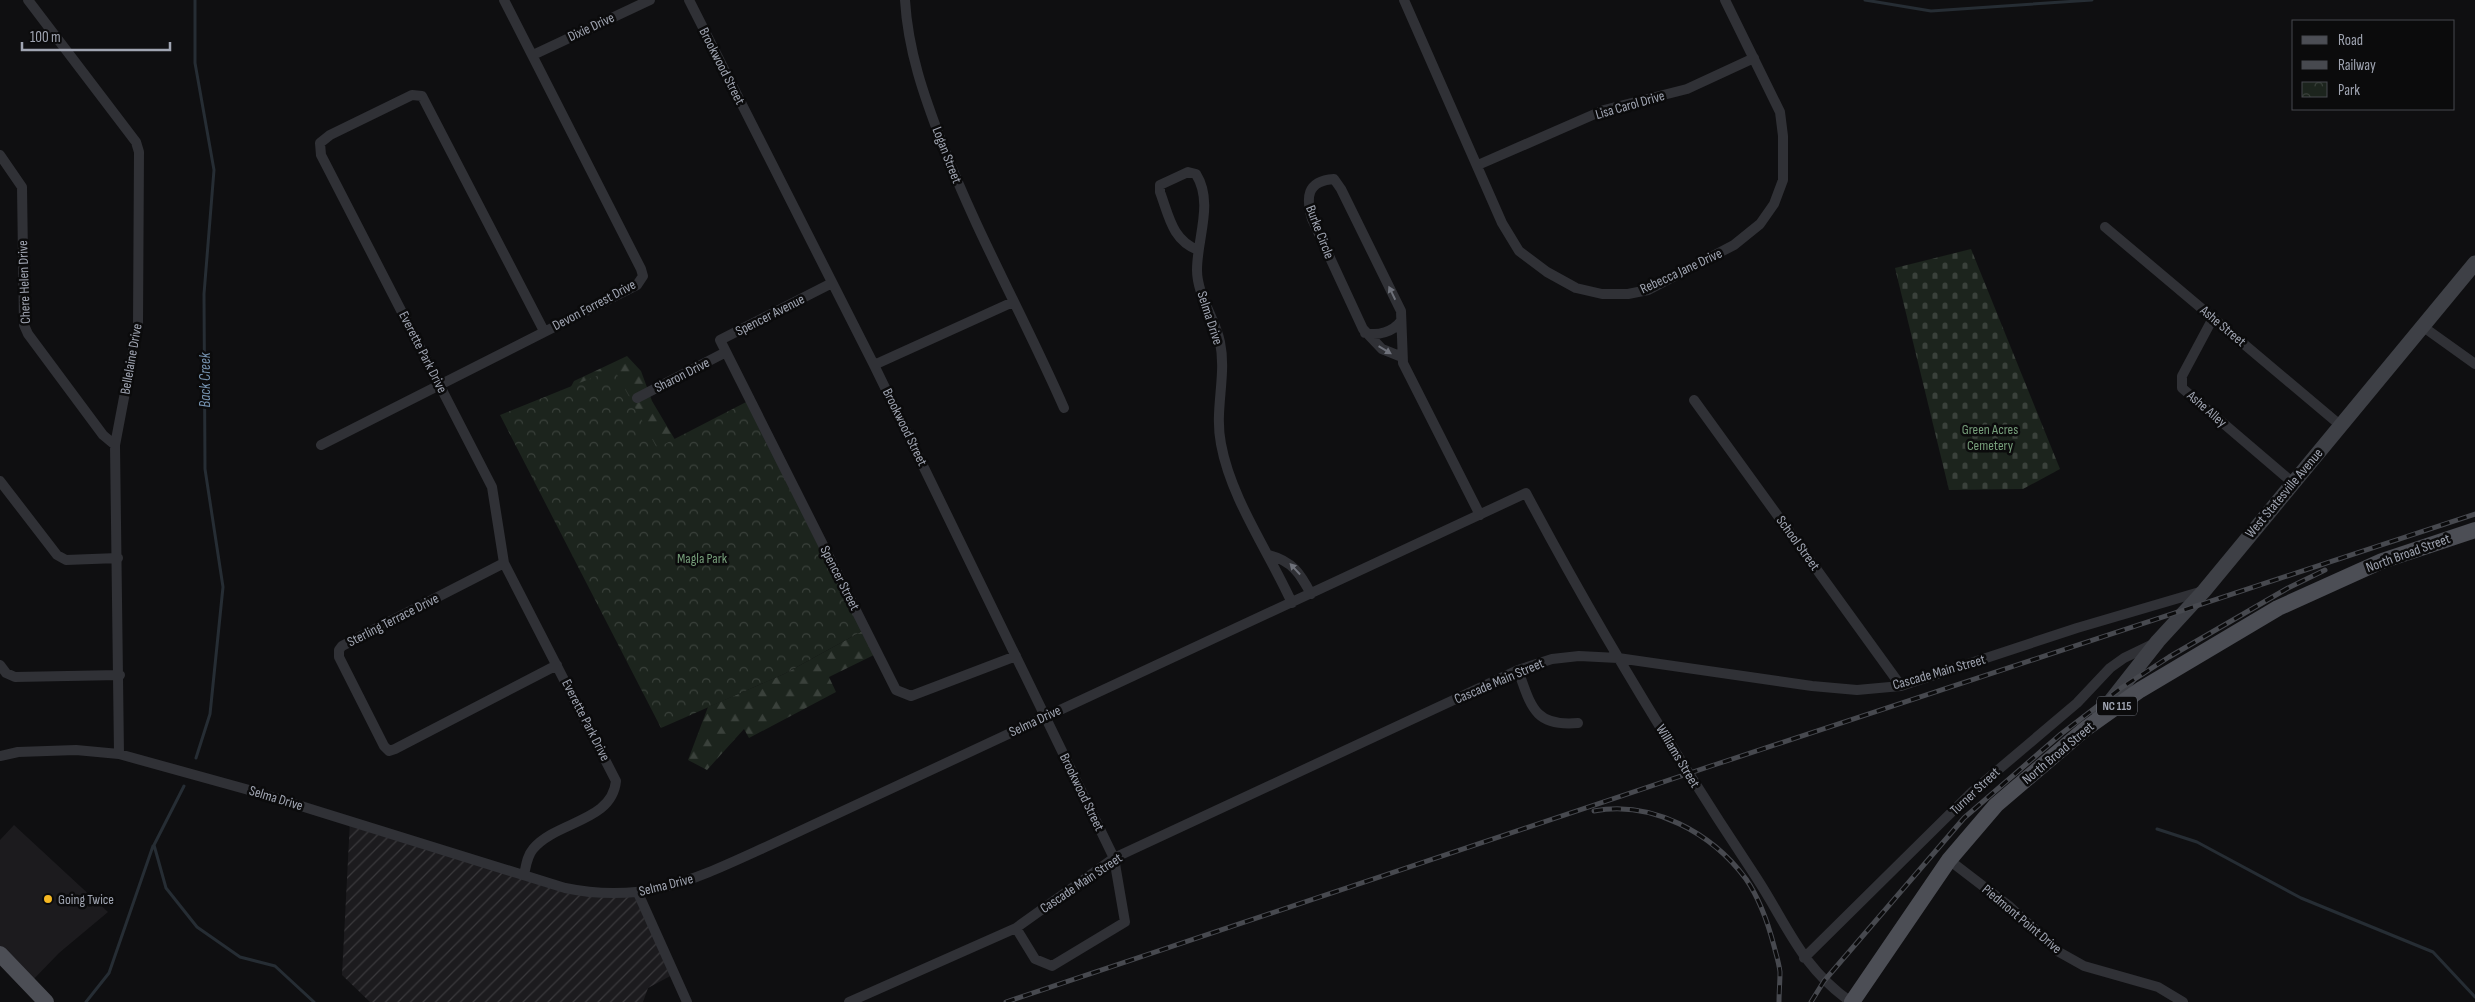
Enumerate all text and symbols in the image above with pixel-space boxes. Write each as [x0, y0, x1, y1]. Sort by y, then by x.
street label: Dixie Drive [565, 9, 617, 45]
scale bar [22, 20, 170, 52]
legend [2292, 20, 2455, 110]
street label: Brookwood Street [695, 25, 749, 107]
text: 100 m [30, 28, 61, 47]
text: Road [2338, 31, 2363, 50]
text: Railway [2338, 56, 2376, 75]
text: Park [2338, 81, 2360, 100]
street label: Lisa Carol Drive [1593, 87, 1667, 123]
street label: Logan Street [928, 124, 966, 186]
street label: Burke Circle [1302, 203, 1338, 261]
street label: Chere Helen Drive [14, 240, 34, 324]
street label: Rebecca Jane Drive [1637, 245, 1725, 297]
street label: Devon Forrest Drive [549, 276, 639, 334]
one-way arrow [1388, 286, 1396, 300]
street label: Selma Drive [1193, 289, 1227, 347]
street label: Spencer Avenue [733, 290, 807, 340]
street label: Ashe Street [2196, 301, 2249, 350]
street label: Everette Park Drive [395, 308, 451, 396]
street label: Bellelaine Drive [116, 322, 146, 396]
one-way arrow [1379, 346, 1392, 355]
water label: Back Creek [196, 352, 215, 407]
street label: Sharon Drive [652, 354, 712, 396]
street label: Brookwood Street [879, 386, 931, 468]
street label: Ashe Alley [2183, 386, 2231, 431]
park label: Green Acres Cemetery [1962, 421, 2018, 454]
street label: West Statesville Avenue [2242, 445, 2326, 541]
street label: School Street [1772, 512, 1824, 574]
street label: North Broad Street [2364, 530, 2452, 576]
street label: Spencer Street [816, 543, 864, 613]
park label: Magla Park [677, 550, 728, 567]
one-way arrow [1289, 563, 1301, 575]
street label: Sterling Terrace Drive [344, 590, 442, 650]
street label: Cascade Main Street [1891, 651, 1987, 693]
street label: Cascade Main Street [1452, 655, 1546, 707]
street label: Everette Park Drive [558, 676, 614, 764]
road number: NC 115 [2097, 696, 2137, 716]
street label: Selma Drive [1006, 702, 1064, 740]
street label: North Broad Street [2019, 718, 2097, 788]
street label: Williams Street [1652, 721, 1704, 791]
street label: Brookwood Street [1056, 751, 1108, 833]
street label: Turner Street [1947, 764, 2003, 818]
street label: Selma Drive [247, 782, 305, 814]
street label: Cascade Main Street [1037, 849, 1125, 917]
street label: Selma Drive [637, 870, 695, 900]
street label: Piedmont Point Drive [1979, 881, 2065, 957]
place label: Going Twice [58, 891, 114, 908]
marker: Going Twice [42, 893, 54, 905]

